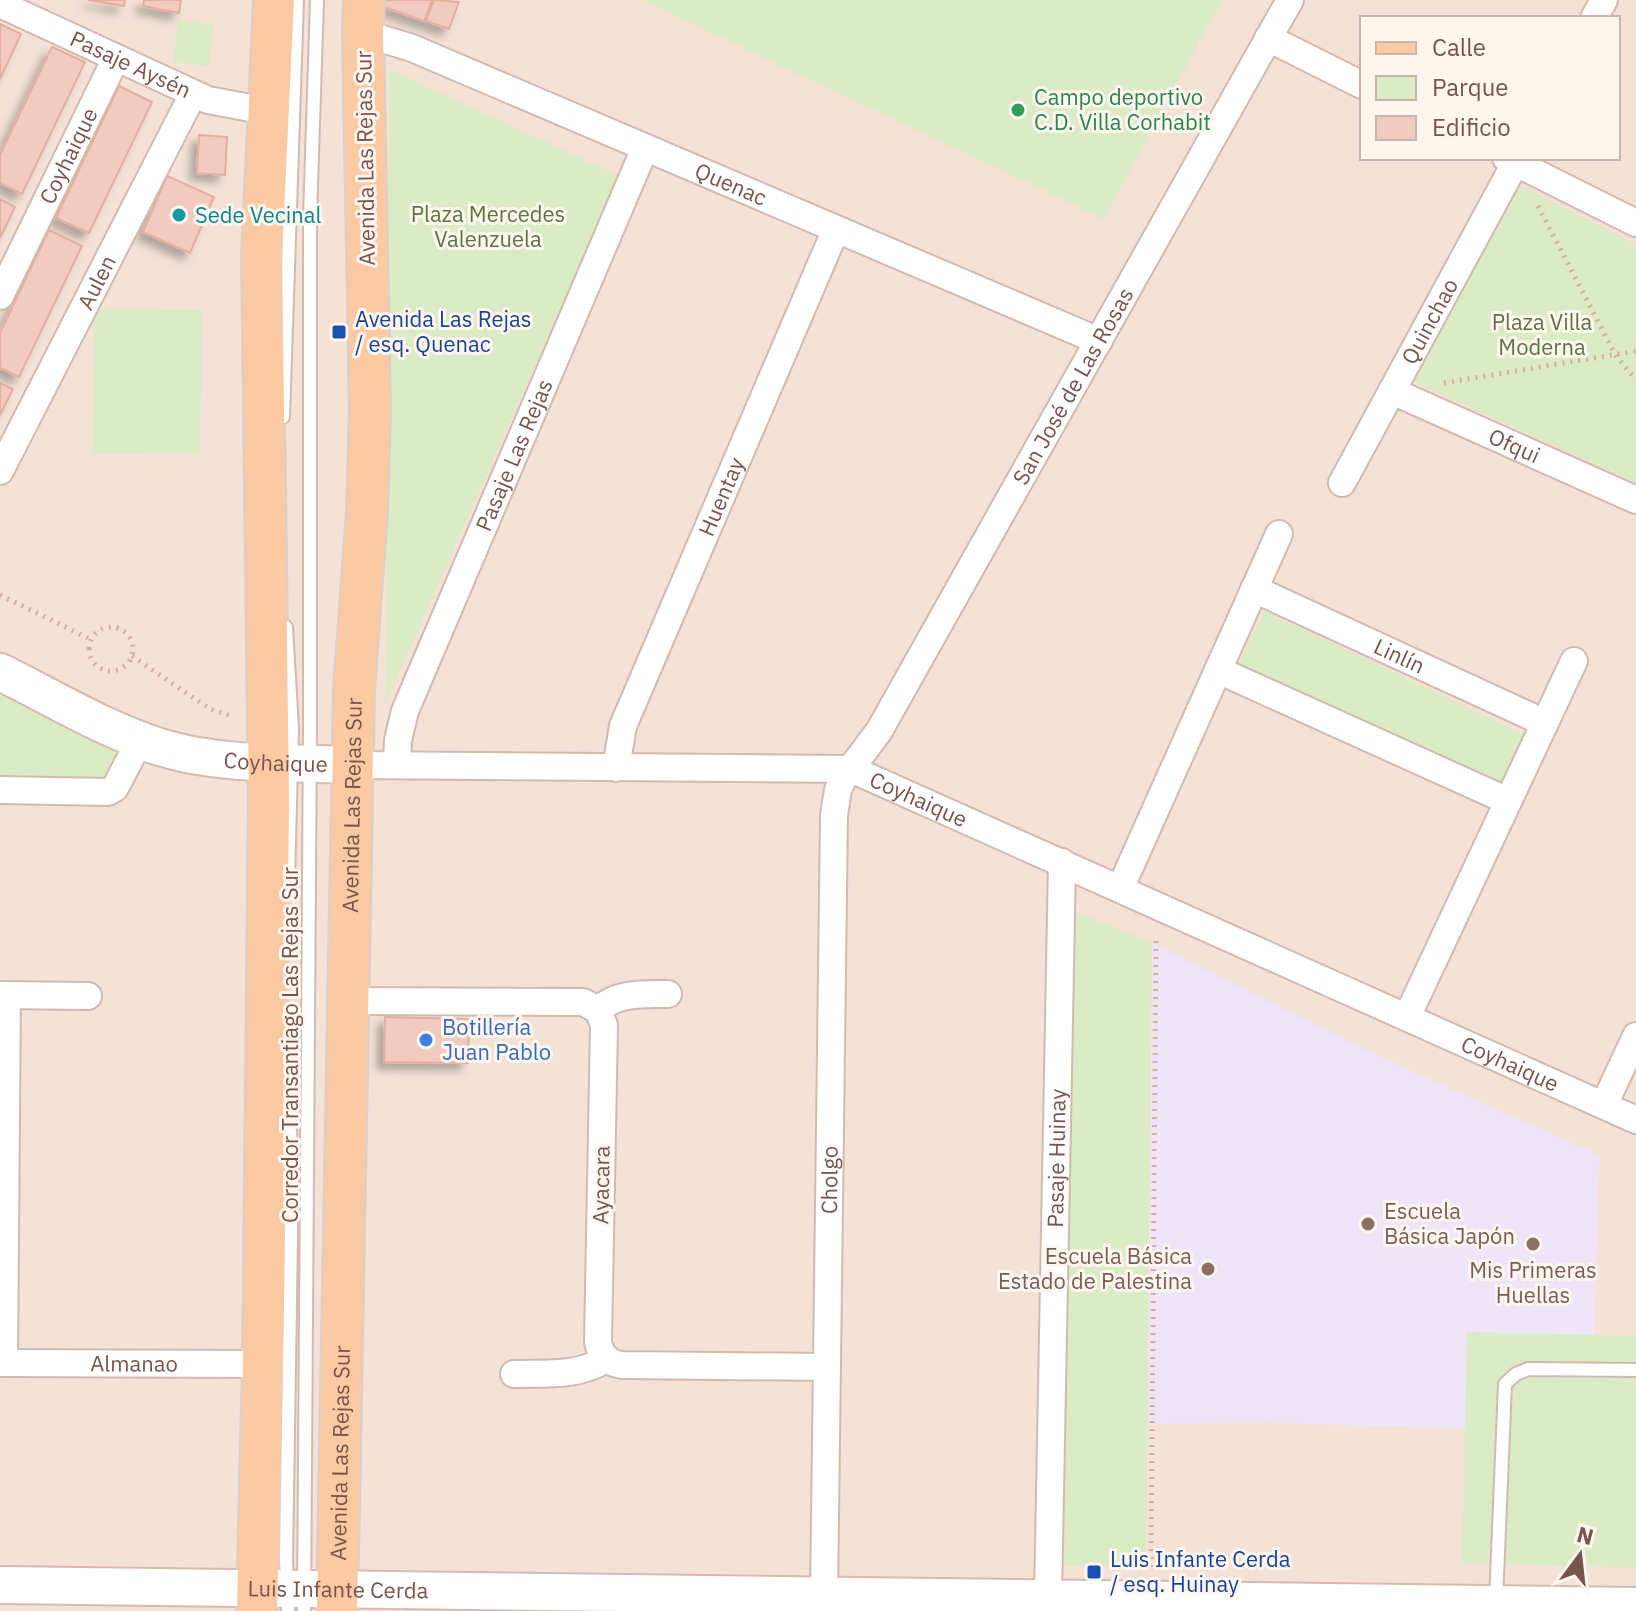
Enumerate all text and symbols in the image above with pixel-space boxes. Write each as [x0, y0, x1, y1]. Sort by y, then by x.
legend [1360, 16, 1620, 160]
street label: Pasaje Aysén [66, 23, 196, 104]
text: Calle [1432, 31, 1486, 63]
street label: Avenida Las Rejas Sur [348, 50, 381, 266]
text: Parque [1432, 71, 1509, 103]
place label: Campo deportivo C.D. Villa Corhabit [1034, 82, 1211, 136]
marker: Campo deportivo C.D. Villa Corhabit [1009, 101, 1027, 119]
street label: Coyhaique [32, 102, 104, 209]
text: Edificio [1432, 111, 1511, 143]
street label: Quenac [691, 155, 772, 212]
park label: Plaza Mercedes Valenzuela [411, 199, 565, 253]
place label: Sede Vecinal [195, 200, 322, 229]
marker: Sede Vecinal [170, 206, 188, 224]
street label: Aulen [70, 250, 122, 314]
street label: Quinchao [1394, 273, 1464, 369]
street label: San José de Las Rosas [1005, 282, 1139, 490]
place label: Avenida Las Rejas / esq. Quenac [355, 304, 532, 358]
park label: Plaza Villa Moderna [1492, 307, 1593, 361]
marker: Avenida Las Rejas / esq. Quenac [330, 323, 348, 341]
street label: Pasaje Las Rejas [468, 374, 559, 535]
street label: Ofqui [1484, 421, 1545, 469]
street label: Huentay [691, 453, 750, 540]
street label: Linlín [1369, 631, 1430, 680]
street label: Avenida Las Rejas Sur [335, 697, 368, 913]
street label: Coyhaique [222, 745, 328, 778]
street label: Coyhaique [865, 764, 972, 833]
street label: Corredor Transantiago Las Rejas Sur [275, 867, 304, 1223]
place label: Botillería Juan Pablo [442, 1012, 551, 1066]
street label: Coyhaique [1457, 1029, 1564, 1098]
marker: Botillería Juan Pablo [417, 1031, 435, 1049]
street label: Pasaje Huinay [1040, 1088, 1072, 1228]
street label: Ayacara [585, 1145, 616, 1225]
street label: Cholgo [814, 1146, 844, 1214]
place label: Escuela Básica Japón [1384, 1196, 1515, 1250]
marker: Escuela Básica Japón [1359, 1215, 1377, 1233]
marker: Mis Primeras Huellas [1524, 1235, 1542, 1253]
place label: Escuela Básica Estado de Palestina [998, 1241, 1192, 1295]
place label: Mis Primeras Huellas [1469, 1255, 1597, 1309]
marker: Escuela Básica Estado de Palestina [1199, 1260, 1217, 1278]
street label: Avenida Las Rejas Sur [323, 1345, 356, 1561]
street label: Almanao [90, 1348, 178, 1378]
north arrow [1540, 1515, 1620, 1595]
text: N [1574, 1519, 1597, 1551]
place label: Luis Infante Cerda / esq. Huinay [1110, 1544, 1291, 1598]
marker: Luis Infante Cerda / esq. Huinay [1085, 1563, 1103, 1581]
street label: Luis Infante Cerda [248, 1573, 429, 1604]

